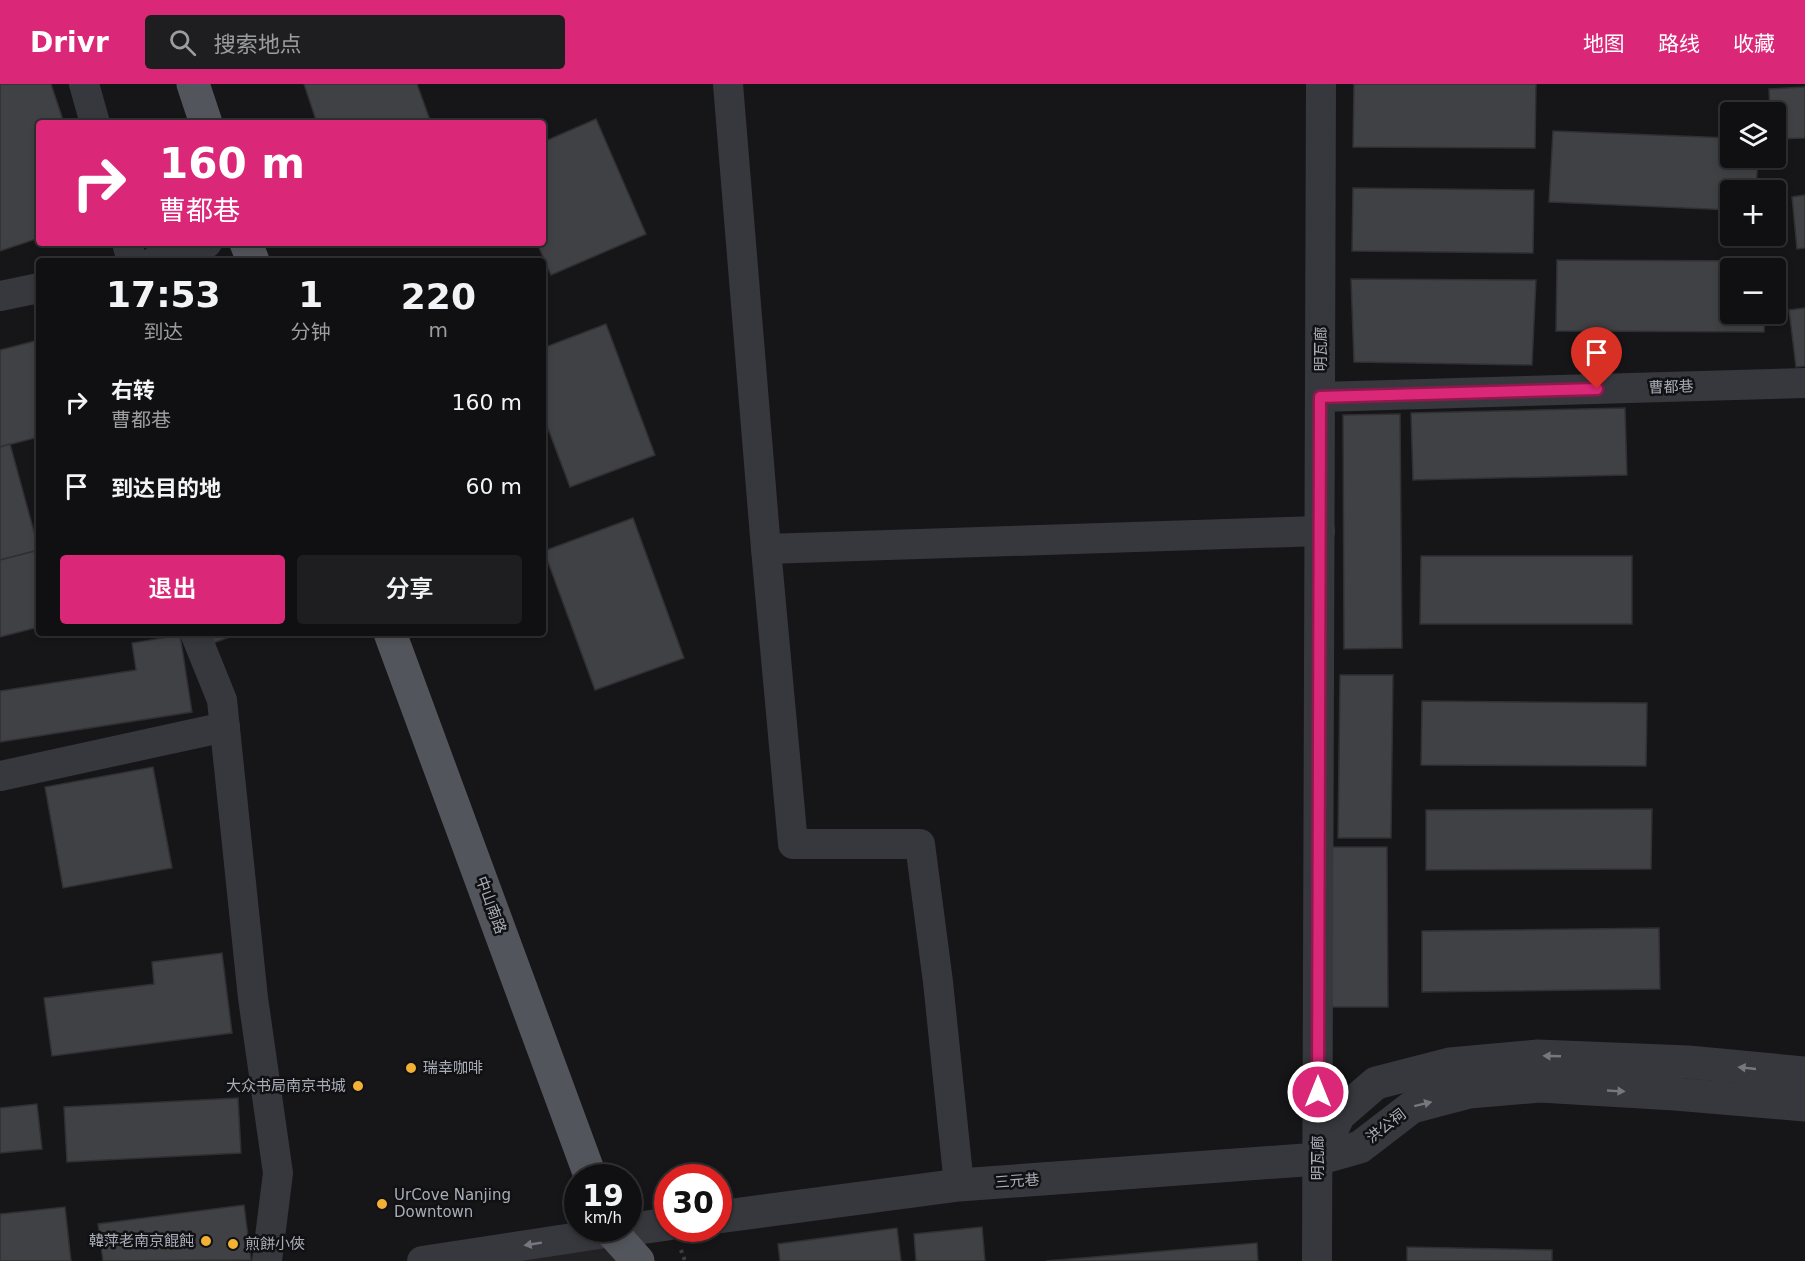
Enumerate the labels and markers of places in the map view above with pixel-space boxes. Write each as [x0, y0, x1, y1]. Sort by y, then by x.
pin [1571, 327, 1622, 389]
place label: 瑞幸咖啡 [423, 1059, 483, 1077]
marker: 瑞幸咖啡 [404, 1061, 418, 1075]
place label: 大众书局南京书城 [226, 1077, 346, 1095]
marker: 大众书局南京书城 [351, 1079, 365, 1093]
place label: UrCove Nanjing Downtown [394, 1186, 511, 1221]
marker: UrCove Nanjing Downtown [375, 1197, 389, 1211]
place label: 韓萍老南京餛飩 [89, 1232, 194, 1250]
marker: 韓萍老南京餛飩 [199, 1234, 213, 1248]
place label: 煎餅小俠 [245, 1235, 305, 1253]
marker: 煎餅小俠 [226, 1237, 240, 1251]

